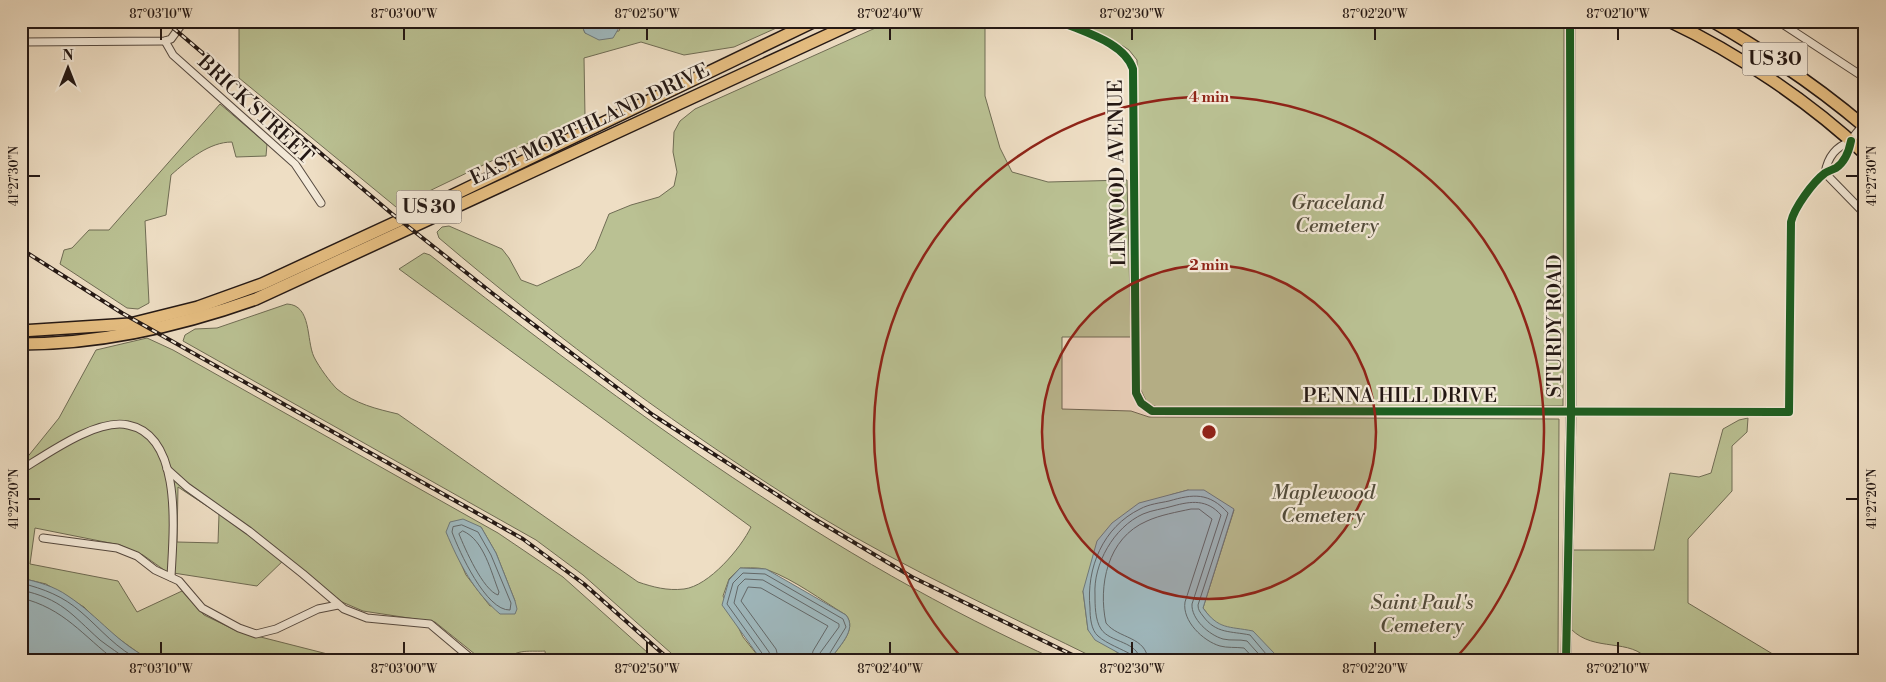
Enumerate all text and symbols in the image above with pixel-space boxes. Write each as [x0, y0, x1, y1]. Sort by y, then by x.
text: 87°03'10"W [129, 7, 194, 22]
text: 87°03'00"W [371, 7, 438, 22]
text: 87°02'50"W [614, 7, 681, 22]
text: 87°02'40"W [857, 7, 924, 22]
text: 87°02'30"W [1099, 7, 1166, 22]
text: 87°02'20"W [1342, 7, 1409, 22]
text: 87°02'10"W [1586, 7, 1651, 22]
north arrow [42, 42, 92, 92]
road number: US 30 [1742, 42, 1808, 76]
text: N [62, 47, 74, 65]
street label: BRICK STREET [191, 49, 318, 170]
street label: EAST MORTHLAND DRIVE [466, 58, 714, 192]
street label: LINWOOD AVENUE [1104, 79, 1132, 267]
text: 4 min [1189, 88, 1230, 107]
text: 41°27'30"N [7, 146, 22, 206]
text: 41°27'30"N [1865, 146, 1880, 206]
road number: US 30 [396, 190, 462, 223]
park label: Graceland Cemetery [1291, 191, 1384, 239]
street label: STURDY ROAD [1543, 255, 1568, 397]
text: 2 min [1189, 256, 1229, 275]
street label: PENNA HILL DRIVE [1303, 384, 1497, 409]
centre of rings [1200, 423, 1218, 441]
text: 41°27'20"N [7, 469, 22, 529]
text: 41°27'20"N [1865, 469, 1880, 529]
park label: Maplewood Cemetery [1271, 481, 1376, 529]
park label: Saint Paul's Cemetery [1370, 591, 1474, 639]
text: 87°03'10"W [129, 662, 194, 677]
text: 87°03'00"W [371, 662, 438, 677]
text: 87°02'50"W [614, 662, 681, 677]
text: 87°02'40"W [857, 662, 924, 677]
text: 87°02'30"W [1099, 662, 1166, 677]
text: 87°02'20"W [1342, 662, 1409, 677]
text: 87°02'10"W [1586, 662, 1651, 677]

